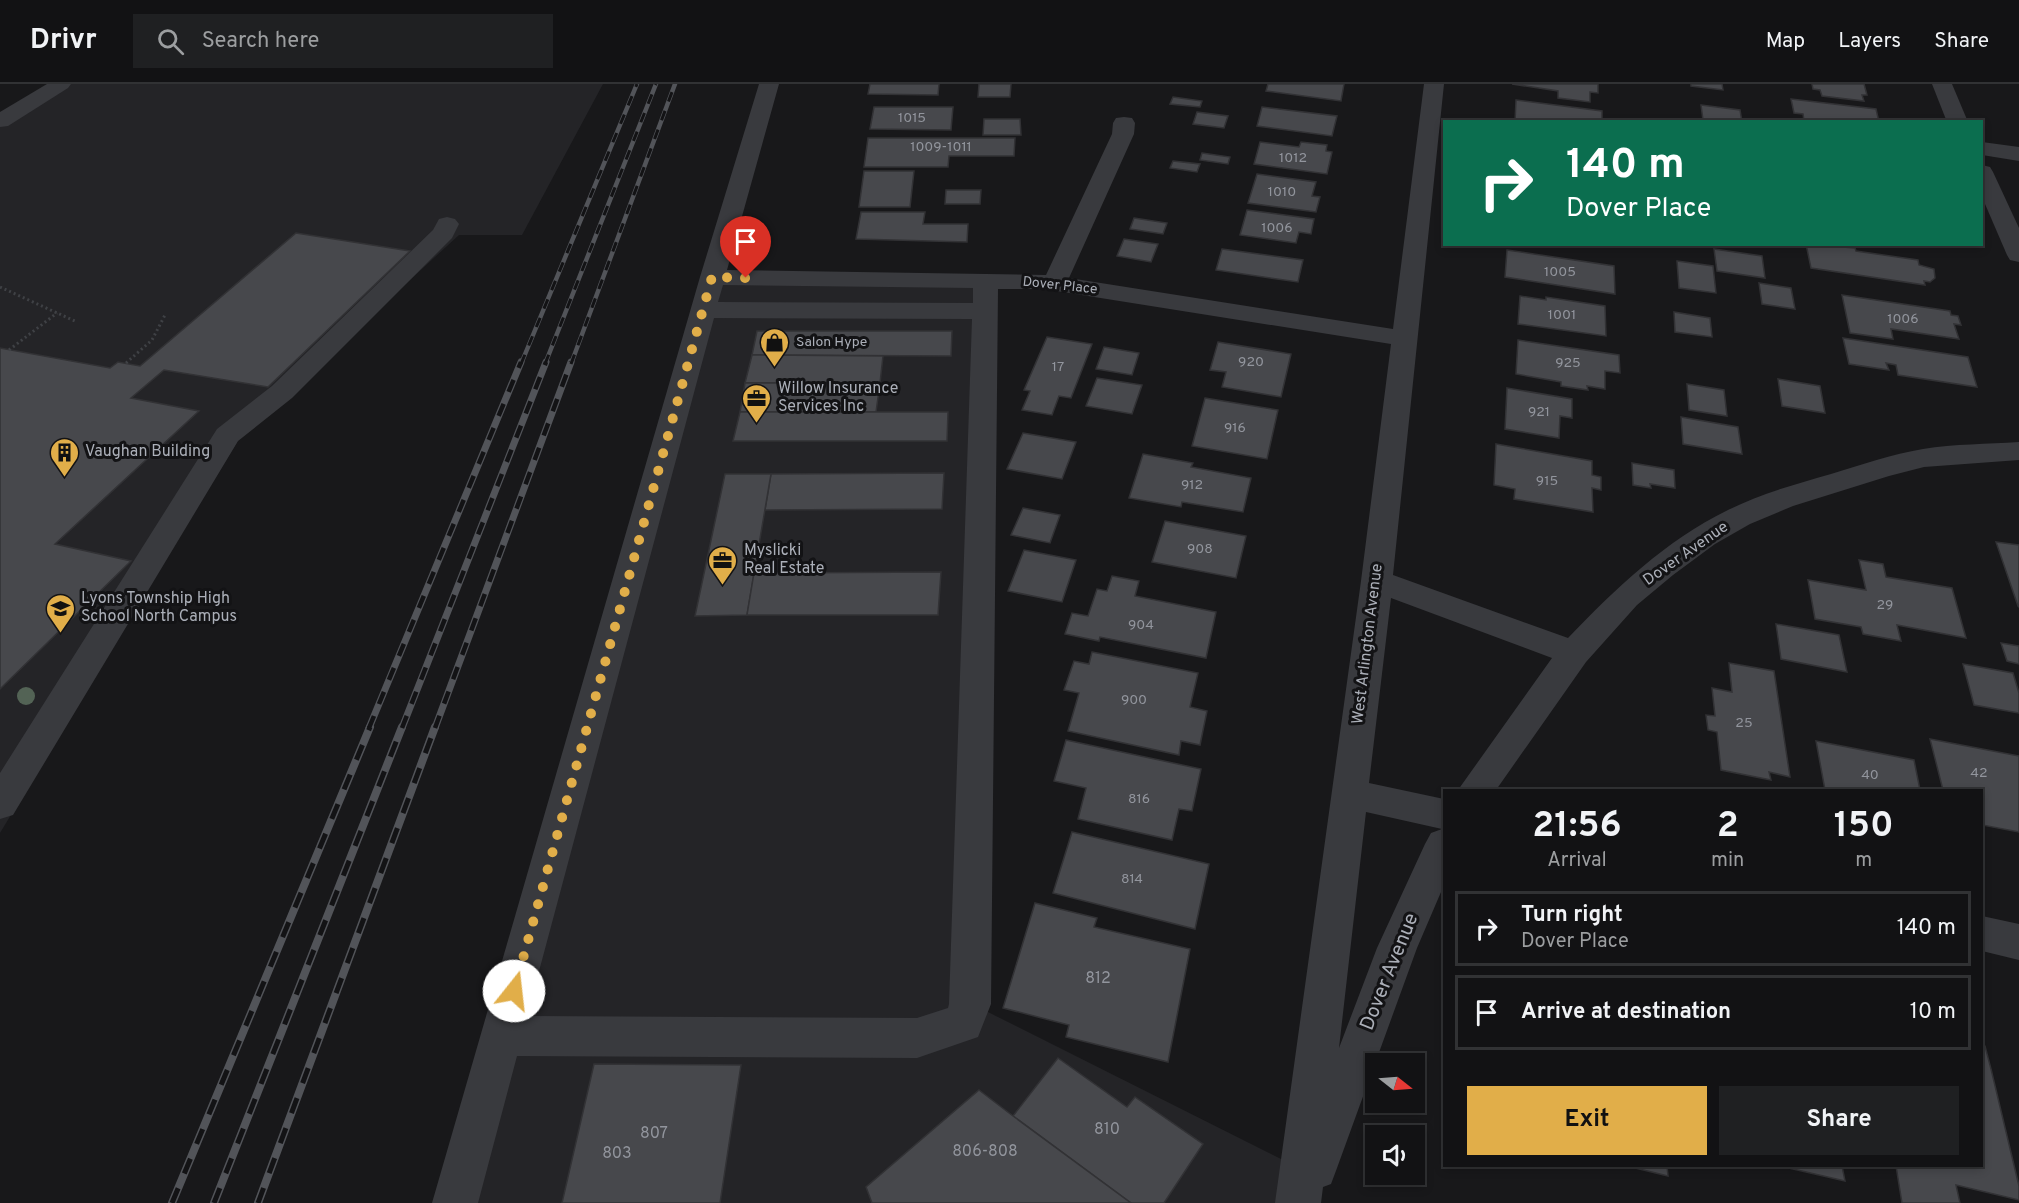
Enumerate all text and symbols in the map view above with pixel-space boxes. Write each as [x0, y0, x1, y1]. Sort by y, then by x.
search box [133, 14, 553, 68]
text: Drivr [30, 23, 97, 59]
icon: search [154, 25, 187, 58]
text: Search here [202, 28, 319, 55]
text: Map [1766, 28, 1805, 55]
text: Layers [1838, 28, 1901, 55]
text: Share [1934, 28, 1989, 55]
house number: 1015 [898, 110, 926, 127]
house number: 1009-1011 [910, 139, 972, 156]
text: 140 m [1566, 140, 1685, 193]
icon: right [1467, 144, 1545, 222]
house number: 1012 [1279, 150, 1307, 167]
house number: 1010 [1268, 184, 1296, 201]
text: Dover Place [1566, 192, 1711, 226]
pin [720, 216, 771, 278]
house number: 1006 [1261, 220, 1293, 237]
icon: arrive [729, 225, 762, 258]
house number: 1005 [1544, 264, 1576, 281]
street label: Dover Place [1022, 274, 1098, 298]
house number: 1001 [1548, 307, 1576, 324]
house number: 1006 [1887, 311, 1919, 328]
shop icon: Salon Hype [759, 326, 791, 368]
place label: Salon Hype [796, 334, 867, 351]
house number: 920 [1238, 354, 1264, 371]
house number: 925 [1555, 355, 1581, 372]
house number: 17 [1052, 359, 1064, 376]
place label: Willow Insurance Services Inc [778, 379, 898, 417]
office icon: Willow Insurance Services Inc [741, 382, 773, 424]
house number: 921 [1528, 404, 1550, 421]
house number: 916 [1224, 420, 1246, 437]
building icon: Vaughan Building [48, 436, 80, 478]
place label: Vaughan Building [85, 442, 210, 462]
house number: 915 [1536, 473, 1558, 490]
house number: 912 [1181, 477, 1203, 494]
street label: Dover Avenue [1640, 517, 1732, 591]
place label: Myslicki Real Estate [744, 541, 824, 579]
house number: 908 [1187, 541, 1213, 558]
office icon: Myslicki Real Estate [707, 544, 739, 586]
street label: West Arlington Avenue [1348, 562, 1388, 726]
place label: Lyons Township High School North Campus [81, 589, 237, 627]
school or university icon: Lyons Township High School North Campus [44, 592, 76, 634]
house number: 29 [1877, 597, 1893, 614]
house number: 904 [1128, 617, 1154, 634]
house number: 900 [1121, 692, 1147, 709]
house number: 25 [1735, 715, 1753, 732]
house number: 42 [1970, 765, 1988, 782]
house number: 40 [1861, 767, 1879, 784]
house number: 816 [1128, 791, 1150, 808]
text: 21:56 [1532, 804, 1622, 850]
text: 2 [1717, 804, 1739, 850]
text: 150 [1834, 804, 1894, 850]
text: Arrival [1547, 848, 1607, 874]
text: min [1711, 848, 1744, 874]
text: m [1855, 848, 1872, 874]
house number: 814 [1121, 871, 1143, 888]
text: Turn right [1521, 902, 1623, 929]
street label: Dover Avenue [1355, 910, 1425, 1034]
icon: right [1470, 912, 1503, 945]
text: 140 m [1897, 915, 1956, 942]
text: Dover Place [1521, 929, 1629, 955]
position arrow [482, 959, 546, 1023]
house number: 812 [1085, 969, 1111, 989]
icon: arrive [1470, 996, 1503, 1029]
text: Arrive at destination [1521, 999, 1731, 1026]
text: 10 m [1910, 999, 1956, 1026]
north arrow [1365, 1053, 1425, 1113]
map controls [1365, 1053, 1425, 1185]
button: Exit [1467, 1086, 1707, 1155]
button: Share [1719, 1086, 1959, 1155]
house number: 810 [1094, 1120, 1120, 1140]
house number: 807 [640, 1124, 668, 1144]
button: sound [1365, 1125, 1425, 1185]
house number: 806-808 [952, 1142, 1018, 1162]
house number: 803 [602, 1144, 632, 1164]

